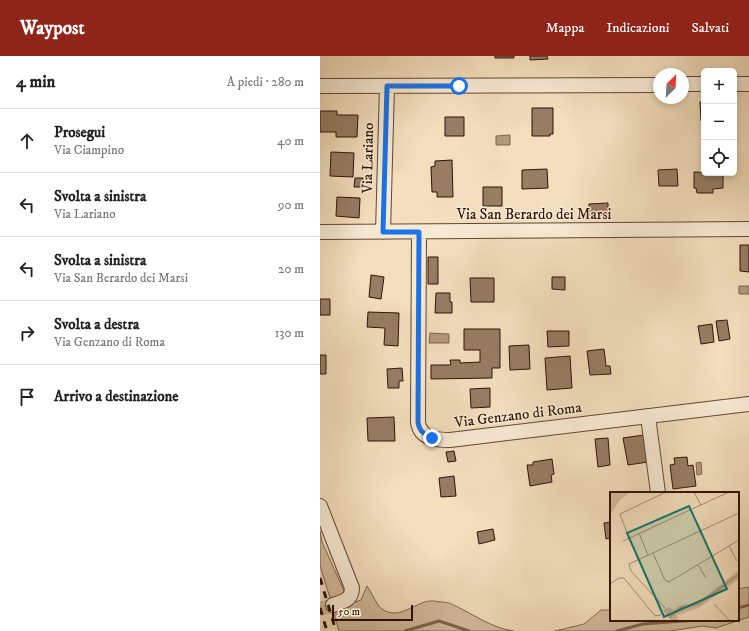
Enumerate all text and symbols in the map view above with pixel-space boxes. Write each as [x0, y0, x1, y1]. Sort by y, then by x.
text: Waypost [20, 17, 84, 40]
text: Mappa [546, 19, 584, 37]
text: Indicazioni [606, 19, 669, 37]
text: Salvati [691, 19, 729, 37]
north arrow [653, 68, 689, 104]
map controls [701, 68, 737, 176]
button: + [701, 68, 737, 104]
text: 4 min [16, 71, 55, 93]
text: A piedi · 280 m [227, 74, 304, 90]
route start [450, 77, 468, 95]
button: − [701, 104, 737, 140]
street label: Via Lariano [358, 122, 378, 195]
text: Prosegui [54, 123, 105, 142]
icon: ahead [16, 130, 38, 152]
text: 40 m [277, 133, 304, 149]
button: locate [701, 140, 737, 176]
text: Via Ciampino [54, 142, 124, 158]
text: Svolta a sinistra [54, 187, 146, 206]
icon: left [16, 194, 38, 216]
text: 90 m [278, 197, 304, 213]
street label: Via San Berardo dei Marsi [456, 205, 611, 224]
text: Via Lariano [54, 206, 115, 222]
text: Svolta a sinistra [54, 251, 146, 270]
icon: left [16, 258, 38, 280]
text: 20 m [278, 261, 304, 277]
text: Via San Berardo dei Marsi [54, 270, 188, 286]
text: Svolta a destra [54, 315, 139, 334]
icon: right [16, 322, 38, 344]
text: 130 m [275, 325, 304, 341]
text: Via Genzano di Roma [54, 334, 165, 350]
icon: arrive [16, 386, 38, 408]
text: Arrivo a destinazione [54, 387, 178, 406]
street label: Via Genzano di Roma [452, 398, 583, 432]
route end [423, 429, 441, 447]
inset map [610, 492, 739, 621]
scale bar [332, 603, 413, 622]
text: 50 m [338, 605, 360, 619]

